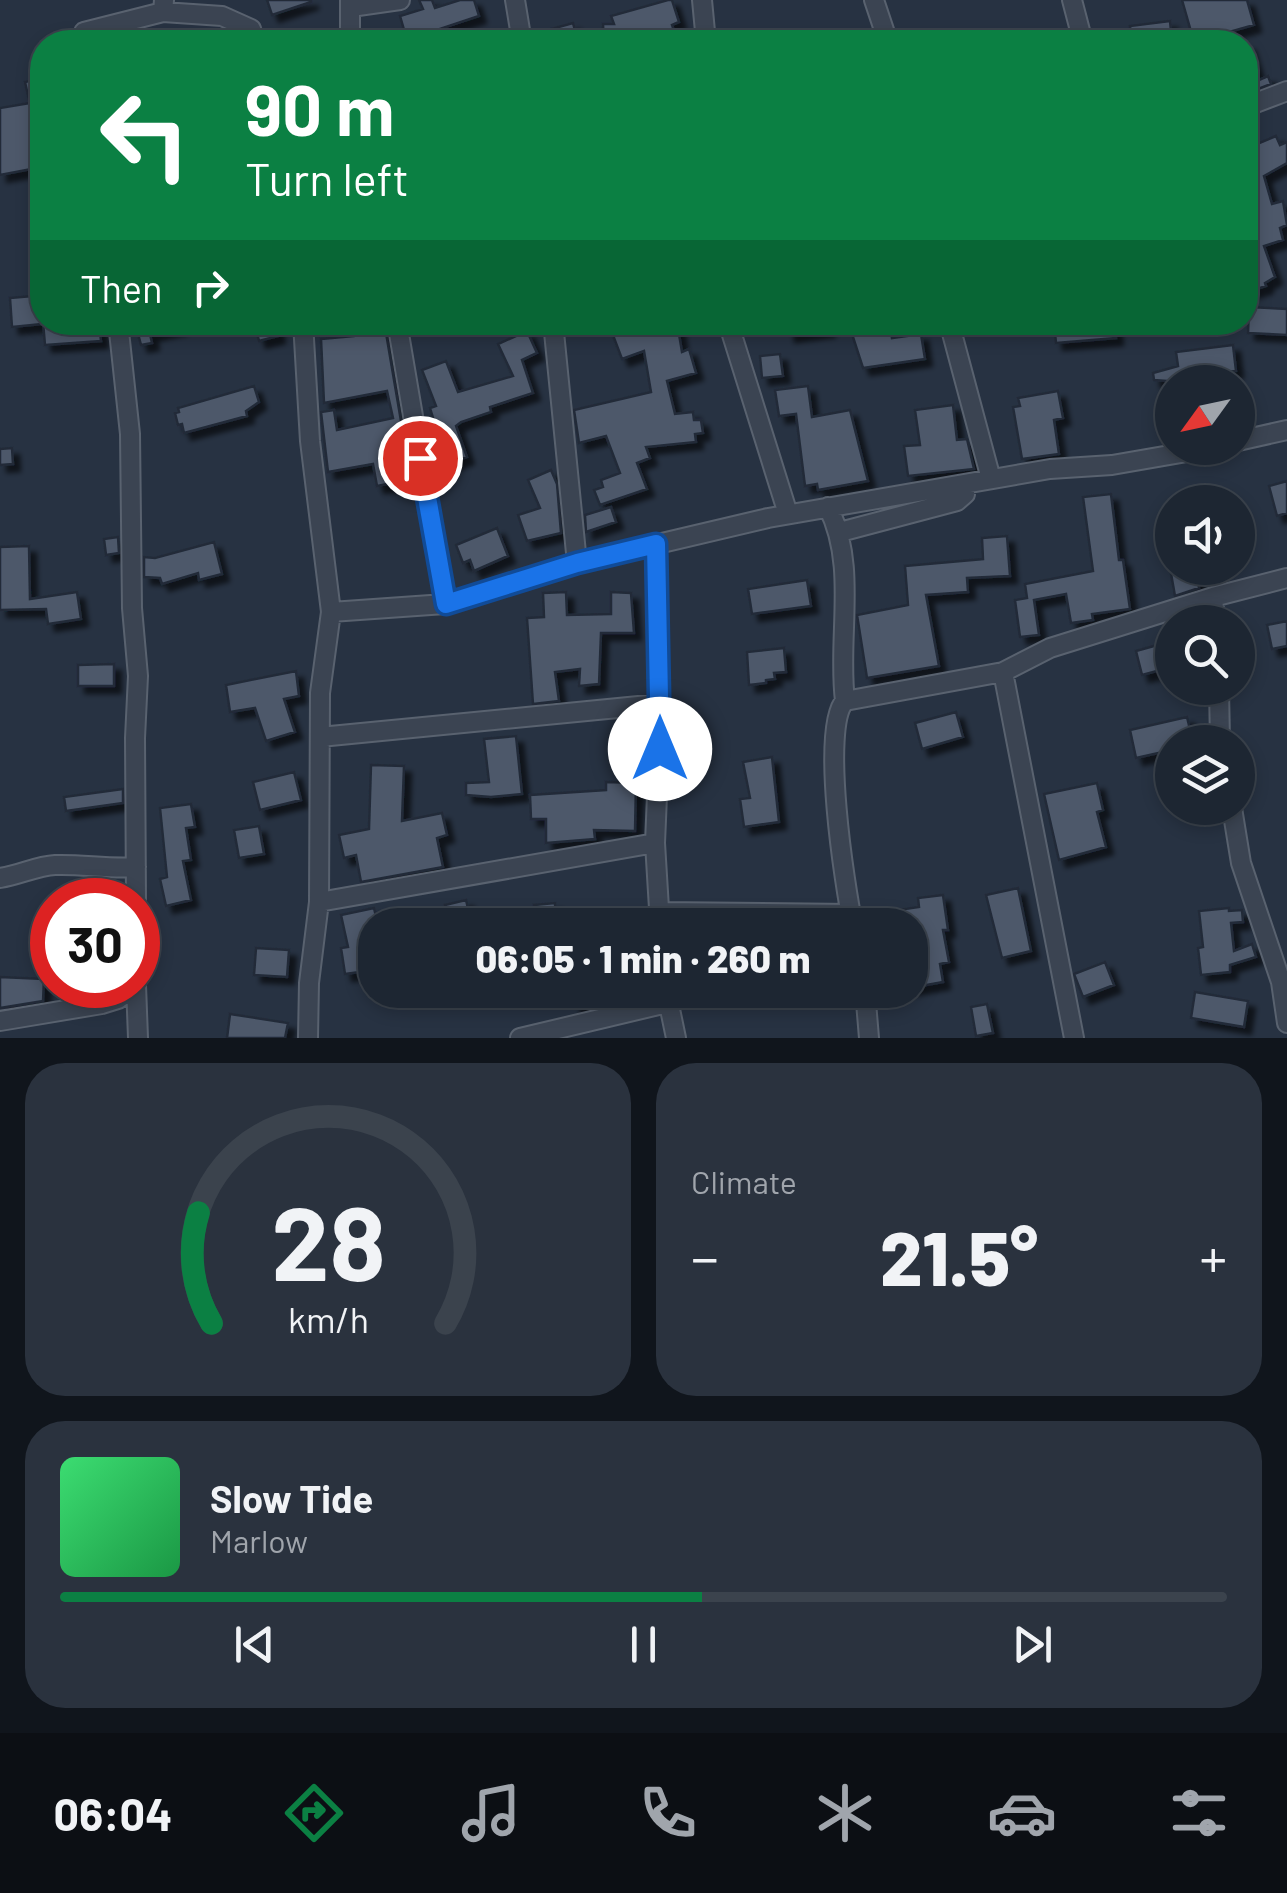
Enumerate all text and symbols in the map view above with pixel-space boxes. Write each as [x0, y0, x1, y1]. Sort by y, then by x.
text: 90 m [245, 66, 395, 150]
icon: left [80, 70, 210, 200]
text: Turn left [245, 151, 409, 205]
icon: right [183, 260, 238, 315]
text: Then [80, 265, 163, 311]
north arrow [1155, 365, 1255, 465]
map controls [1155, 365, 1255, 825]
pin [378, 416, 463, 501]
icon: arrive [393, 431, 448, 486]
button: sound [1155, 485, 1255, 585]
button: search [1155, 605, 1255, 705]
position arrow [608, 697, 712, 801]
button: layers [1155, 725, 1255, 825]
speed limit sign: 30 [30, 878, 160, 1008]
text: 06:05 · 1 min · 260 m [475, 935, 811, 981]
text: Climate [691, 1162, 797, 1200]
text: 28 [271, 1177, 385, 1302]
text: 21.5° [880, 1211, 1038, 1301]
text: − [691, 1223, 719, 1289]
text: + [1199, 1223, 1227, 1289]
text: km/h [288, 1297, 368, 1340]
text: Slow Tide [210, 1475, 373, 1521]
text: Marlow [210, 1521, 308, 1559]
icon: previous [227, 1617, 282, 1672]
icon: pause [616, 1617, 671, 1672]
icon: next [1005, 1617, 1060, 1672]
icon: directions [279, 1778, 349, 1848]
icon: music [456, 1778, 526, 1848]
icon: phone [633, 1778, 703, 1848]
icon: climate [810, 1778, 880, 1848]
icon: car [987, 1778, 1057, 1848]
icon: filters [1164, 1778, 1234, 1848]
text: 06:04 [53, 1786, 173, 1840]

